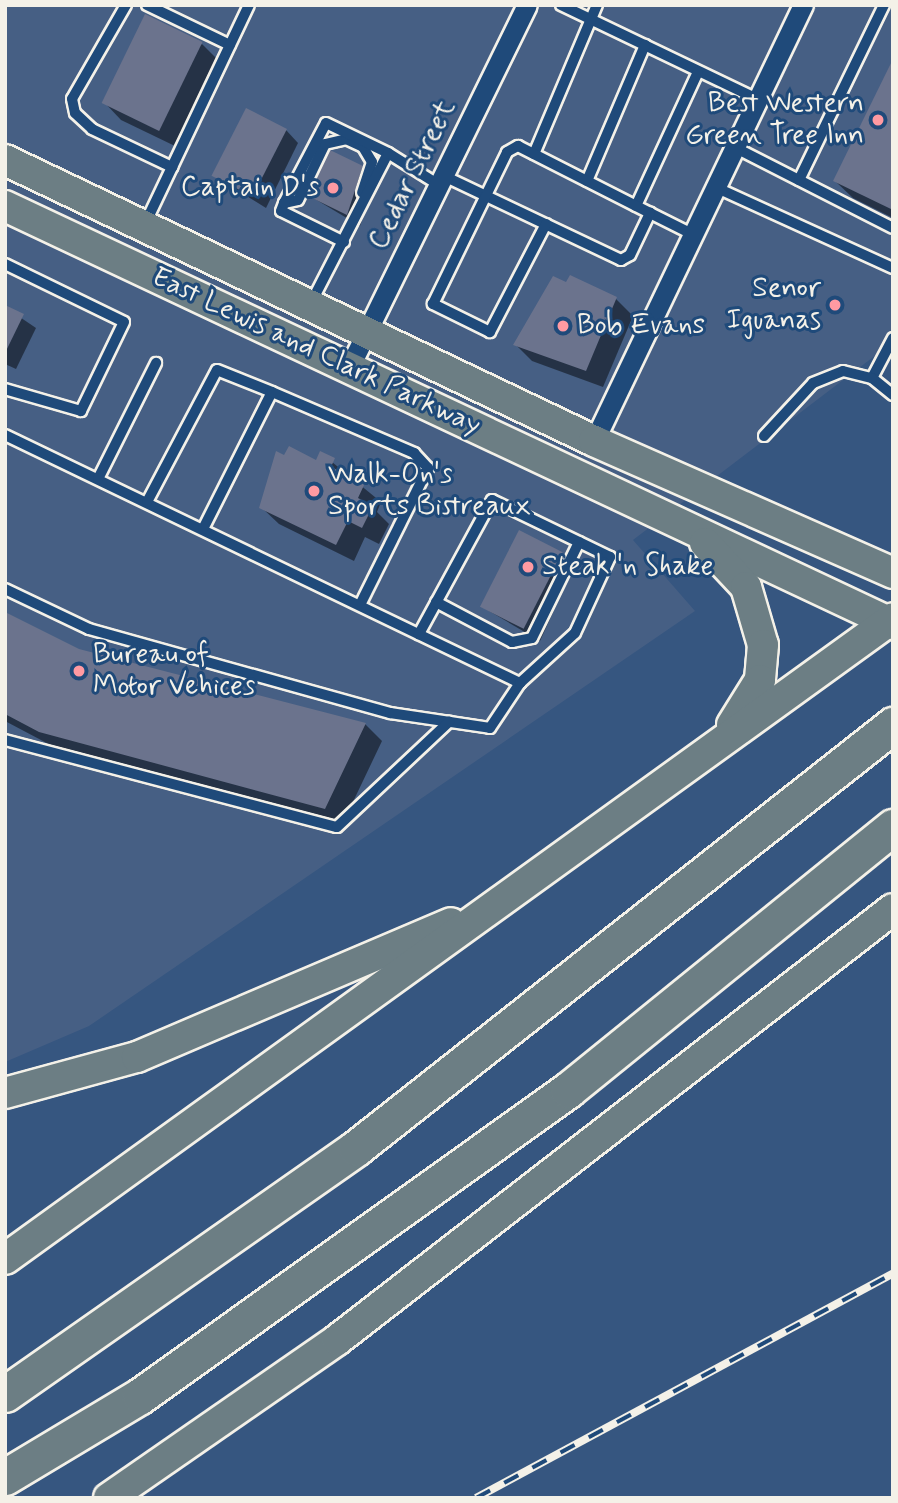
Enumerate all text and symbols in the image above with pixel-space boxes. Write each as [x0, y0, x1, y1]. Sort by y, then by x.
place label: Best Western Green Tree Inn [679, 87, 864, 153]
street label: Cedar Street [362, 95, 464, 255]
marker: Best Western Green Tree Inn [870, 112, 886, 128]
place label: Captain D's [180, 171, 319, 205]
marker: Captain D's [325, 180, 341, 196]
street label: East Lewis and Clark Parkway [146, 261, 486, 443]
place label: Senor Iguanas [727, 272, 821, 338]
marker: Senor Iguanas [827, 297, 843, 313]
place label: Bob Evans [577, 309, 700, 343]
marker: Bob Evans [555, 318, 571, 334]
place label: Walk-On's Sports Bistreaux [328, 458, 530, 524]
marker: Walk-On's Sports Bistreaux [306, 483, 322, 499]
place label: Steak 'n Shake [542, 550, 716, 584]
marker: Steak 'n Shake [520, 559, 536, 575]
place label: Bureau of Motor Vehices [93, 638, 257, 704]
marker: Bureau of Motor Vehices [71, 663, 87, 679]

